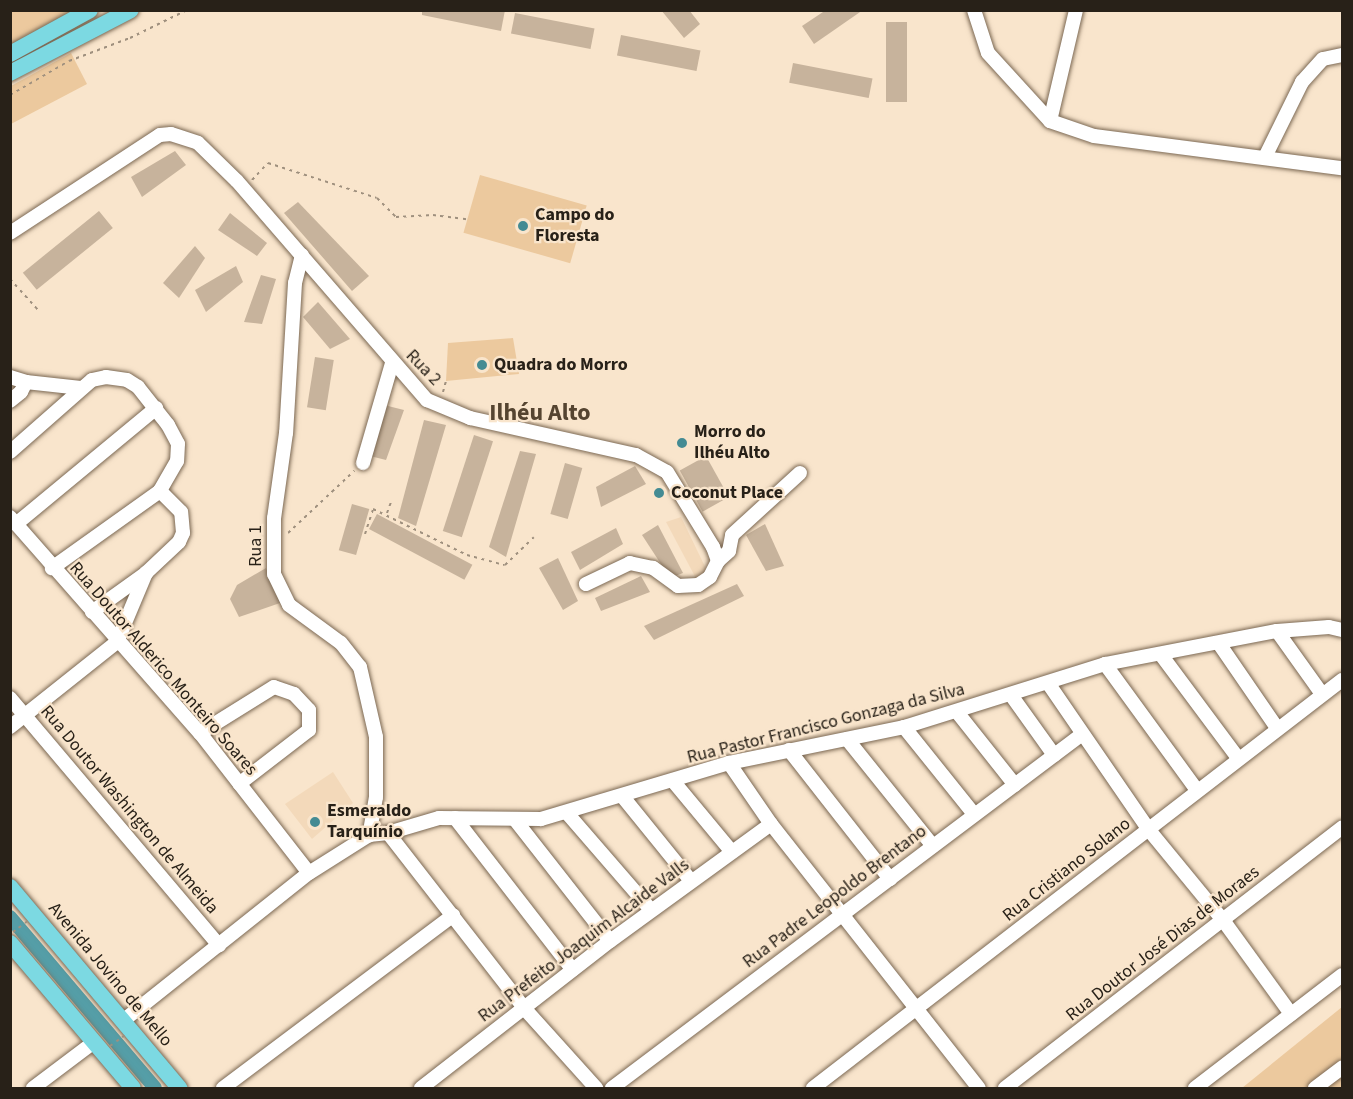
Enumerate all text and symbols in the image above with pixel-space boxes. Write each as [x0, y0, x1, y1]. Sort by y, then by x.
place label: Campo do Floresta [535, 205, 615, 248]
marker: Campo do Floresta [516, 219, 530, 233]
street label: Rua 2 [401, 346, 445, 390]
place label: Quadra do Morro [494, 354, 628, 376]
marker: Quadra do Morro [475, 358, 489, 372]
district label: Ilhéu Alto [489, 399, 591, 427]
place label: Morro do Ilhéu Alto [694, 422, 770, 464]
marker: Morro do Ilhéu Alto [675, 436, 689, 450]
place label: Coconut Place [671, 482, 783, 504]
marker: Coconut Place [652, 486, 666, 500]
street label: Rua 1 [245, 525, 267, 567]
street label: Rua Doutor Alderico Monteiro Soares [64, 558, 262, 780]
street label: Rua Pastor Francisco Gonzaga da Silva [685, 679, 967, 769]
street label: Rua Doutor Washington de Almeida [35, 701, 223, 919]
place label: Esmeraldo Tarquínio [327, 801, 411, 844]
street label: Rua Cristiano Solano [999, 813, 1135, 927]
marker: Esmeraldo Tarquínio [308, 815, 322, 829]
street label: Rua Padre Leopoldo Brentano [739, 821, 931, 973]
street label: Rua Prefeito Joaquim Alcaide Valls [474, 855, 694, 1027]
street label: Rua Doutor José Dias de Moraes [1062, 862, 1264, 1026]
street label: Avenida Jovino de Mello [43, 898, 177, 1052]

